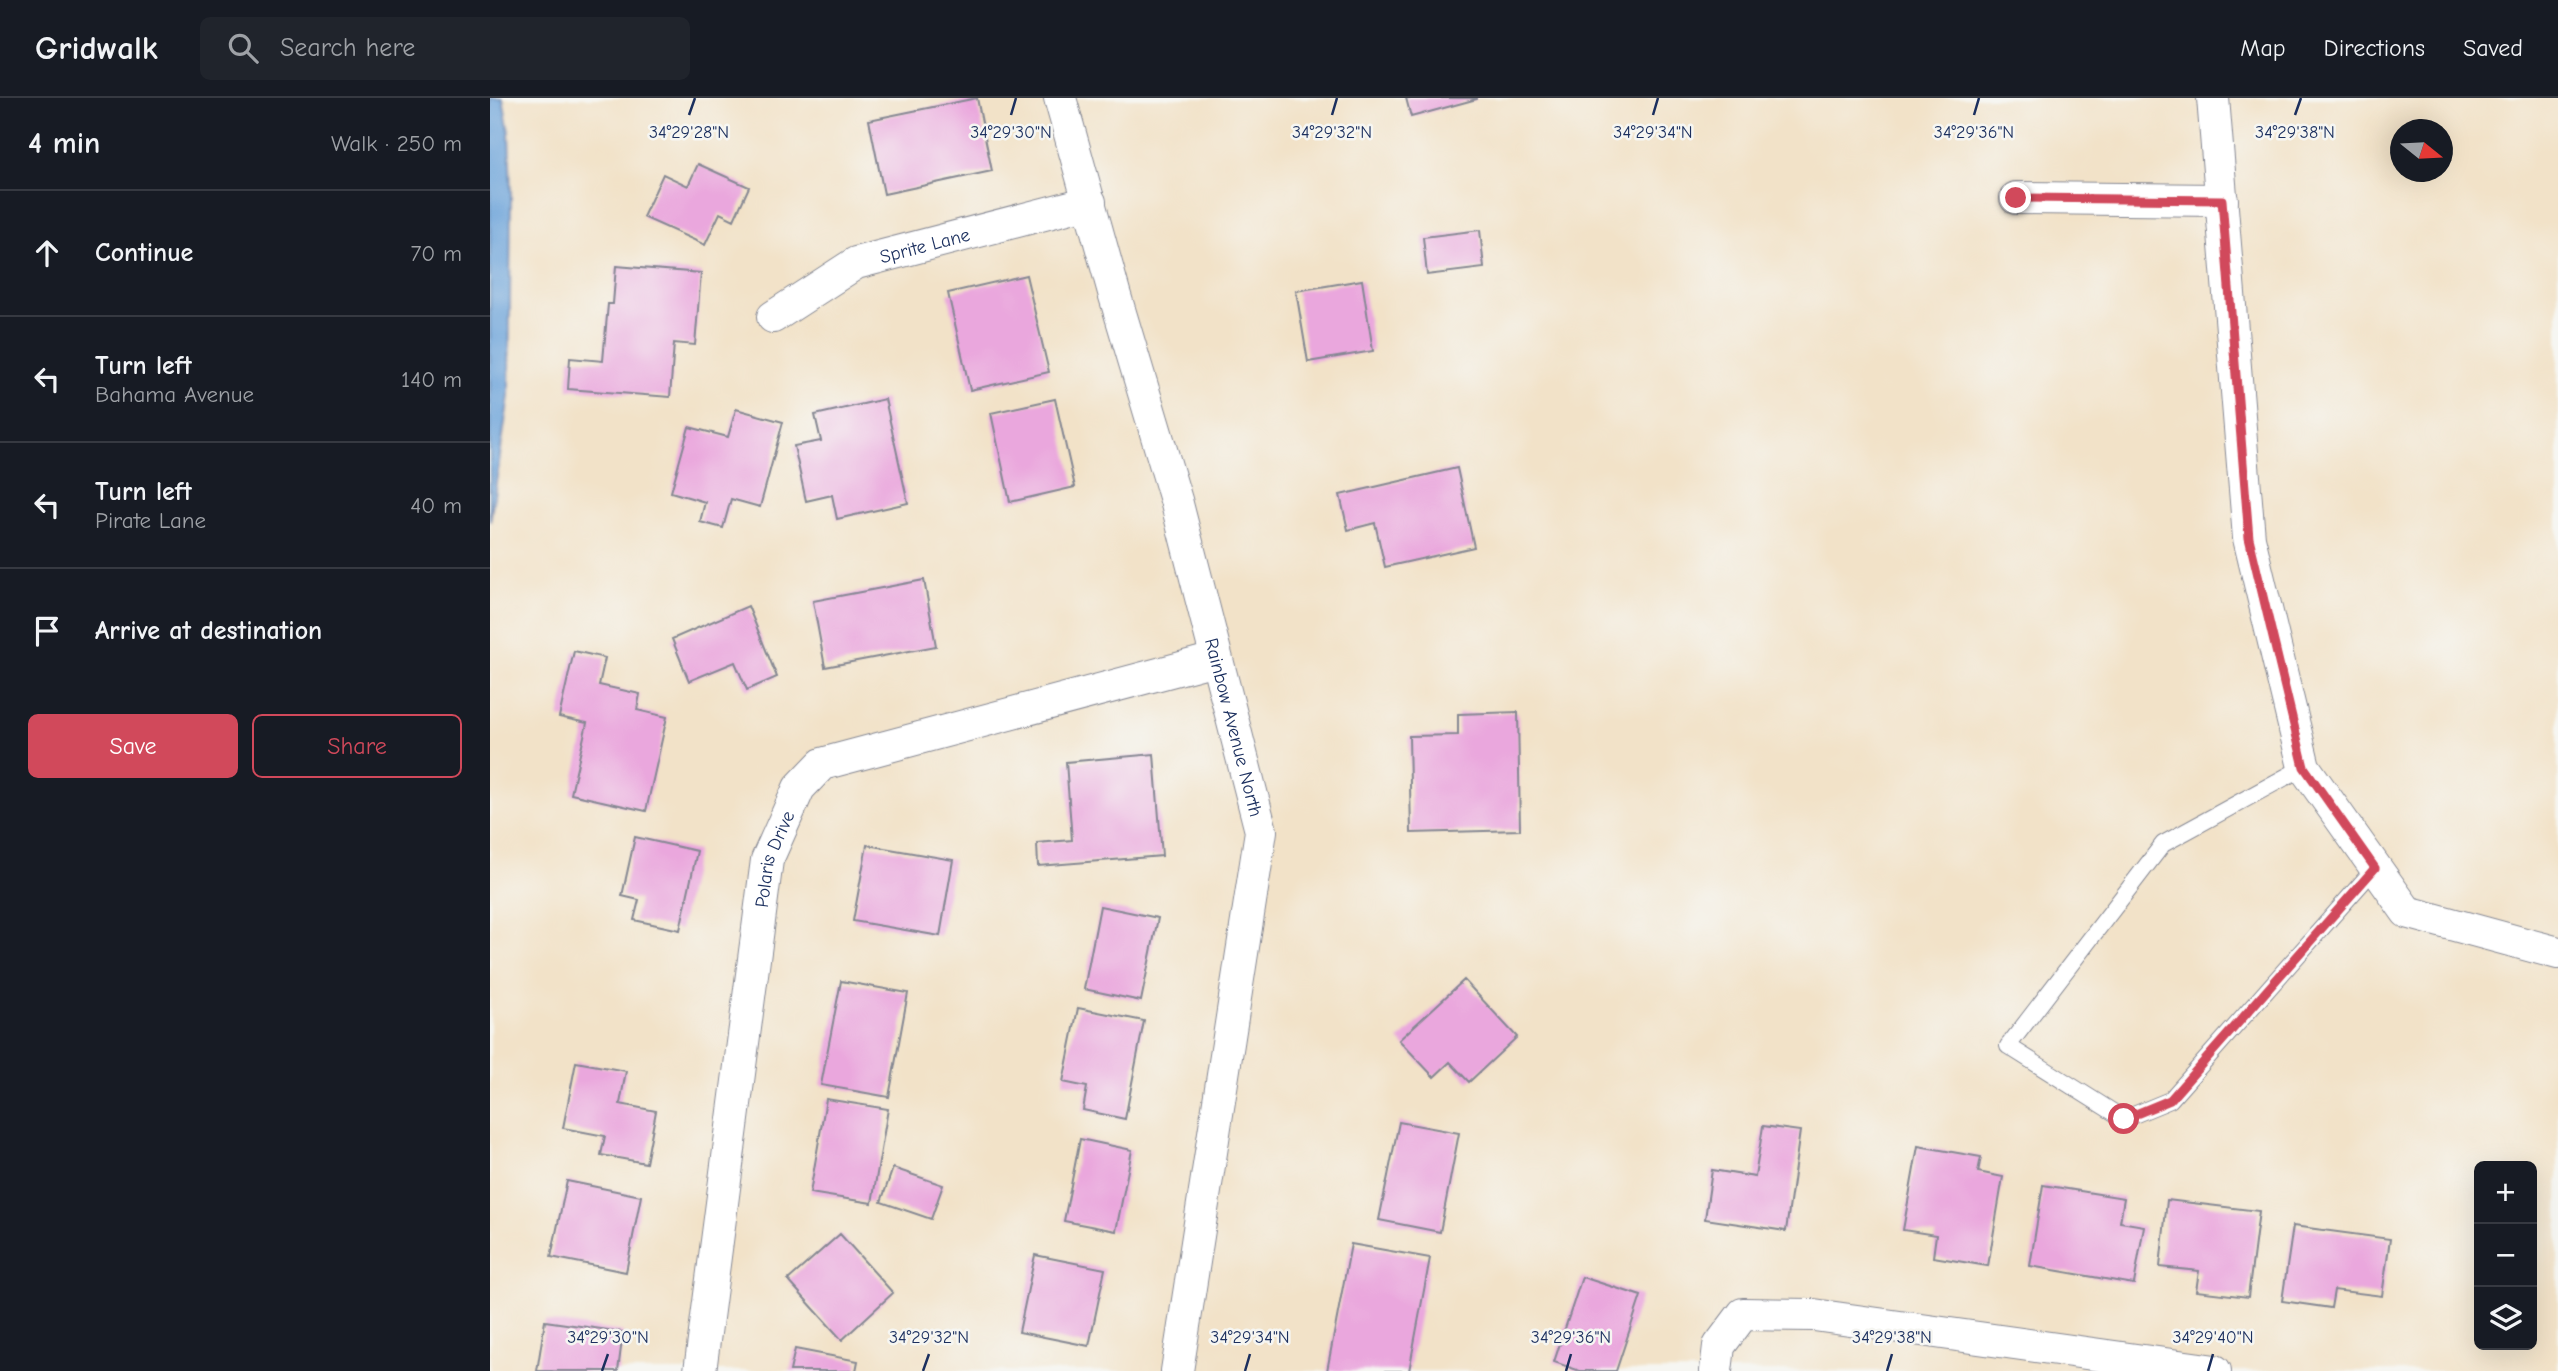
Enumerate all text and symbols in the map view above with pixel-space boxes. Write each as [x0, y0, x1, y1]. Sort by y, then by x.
search box [200, 17, 690, 80]
text: Gridwalk [35, 29, 158, 67]
icon: search [224, 29, 262, 67]
text: Search here [280, 33, 415, 63]
text: Map [2240, 34, 2286, 62]
text: Directions [2324, 34, 2425, 62]
text: Saved [2463, 34, 2523, 62]
north arrow [2390, 119, 2453, 182]
text: 34°29'28"N [649, 122, 729, 143]
text: 34°29'30"N [970, 122, 1052, 143]
text: 34°29'32"N [1292, 122, 1372, 143]
text: 34°29'34"N [1613, 122, 1693, 143]
text: 34°29'36"N [1934, 122, 2014, 143]
text: 34°29'38"N [2255, 122, 2335, 143]
text: 4 min [28, 126, 100, 161]
text: Walk · 250 m [331, 130, 462, 157]
route end [2000, 182, 2031, 213]
street label: Sprite Lane [878, 224, 972, 268]
icon: ahead [28, 234, 66, 272]
text: Continue [95, 238, 193, 268]
text: 70 m [410, 240, 462, 267]
text: Turn left [95, 351, 192, 381]
icon: left [28, 360, 66, 398]
text: 140 m [401, 366, 462, 393]
text: Bahama Avenue [95, 381, 254, 408]
text: Turn left [95, 477, 192, 507]
icon: left [28, 486, 66, 524]
text: 40 m [410, 492, 462, 519]
text: Pirate Lane [95, 507, 206, 534]
icon: arrive [28, 612, 66, 650]
text: Arrive at destination [95, 616, 322, 646]
street label: Rainbow Avenue North [1200, 636, 1267, 819]
button: Save [28, 714, 238, 778]
button: Share [252, 714, 462, 778]
street label: Polaris Drive [751, 807, 800, 909]
route start [2108, 1103, 2139, 1134]
map controls [2474, 1161, 2537, 1350]
button: + [2474, 1161, 2537, 1224]
button: − [2474, 1224, 2537, 1287]
button: layers [2474, 1287, 2537, 1350]
text: 34°29'30"N [567, 1327, 649, 1348]
text: 34°29'32"N [889, 1327, 969, 1348]
text: 34°29'34"N [1210, 1327, 1290, 1348]
text: 34°29'36"N [1531, 1327, 1611, 1348]
text: 34°29'38"N [1852, 1327, 1932, 1348]
text: 34°29'40"N [2172, 1327, 2254, 1348]

